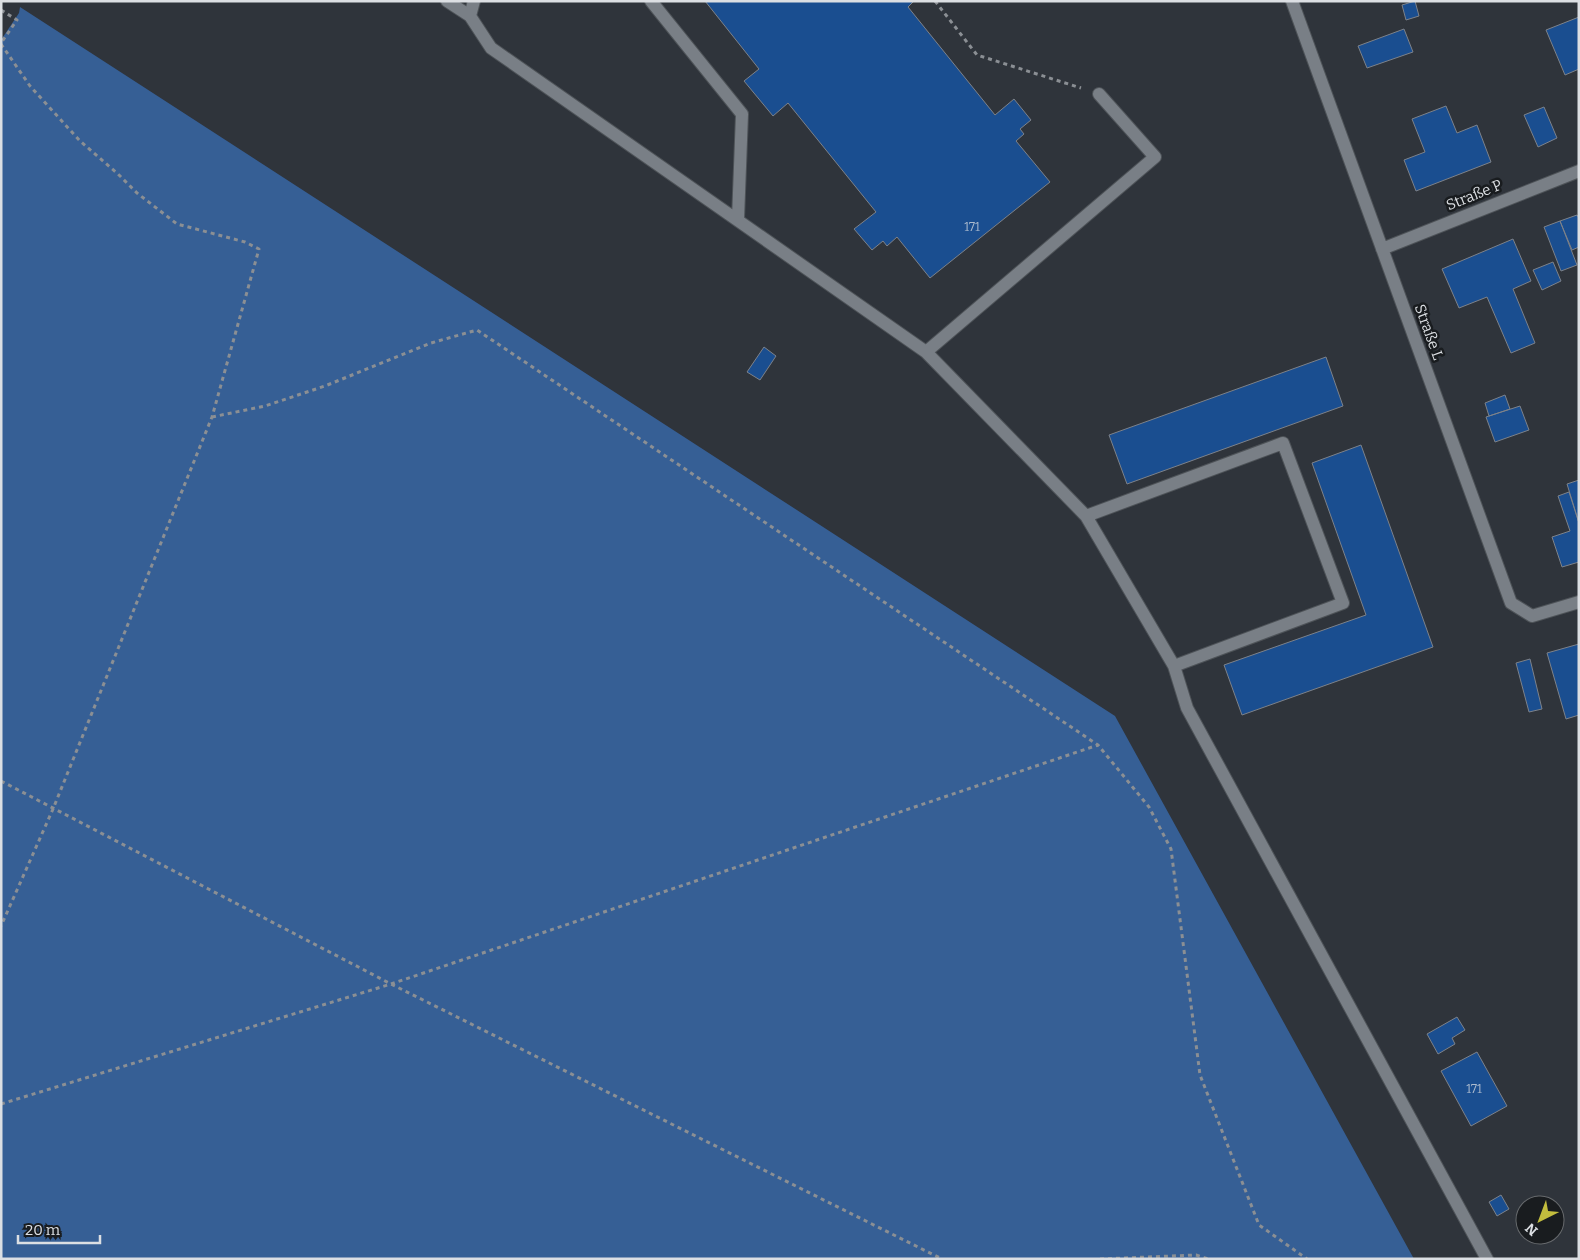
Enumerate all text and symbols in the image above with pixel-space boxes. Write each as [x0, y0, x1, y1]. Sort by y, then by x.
street label: Straße P [1444, 176, 1504, 214]
house number: 171 [964, 220, 980, 234]
street label: Straße L [1411, 302, 1447, 362]
house number: 171 [1466, 1082, 1482, 1096]
north arrow [1515, 1195, 1565, 1245]
scale bar [18, 1212, 100, 1244]
text: N [1522, 1219, 1541, 1239]
text: 20 m [25, 1221, 61, 1239]

